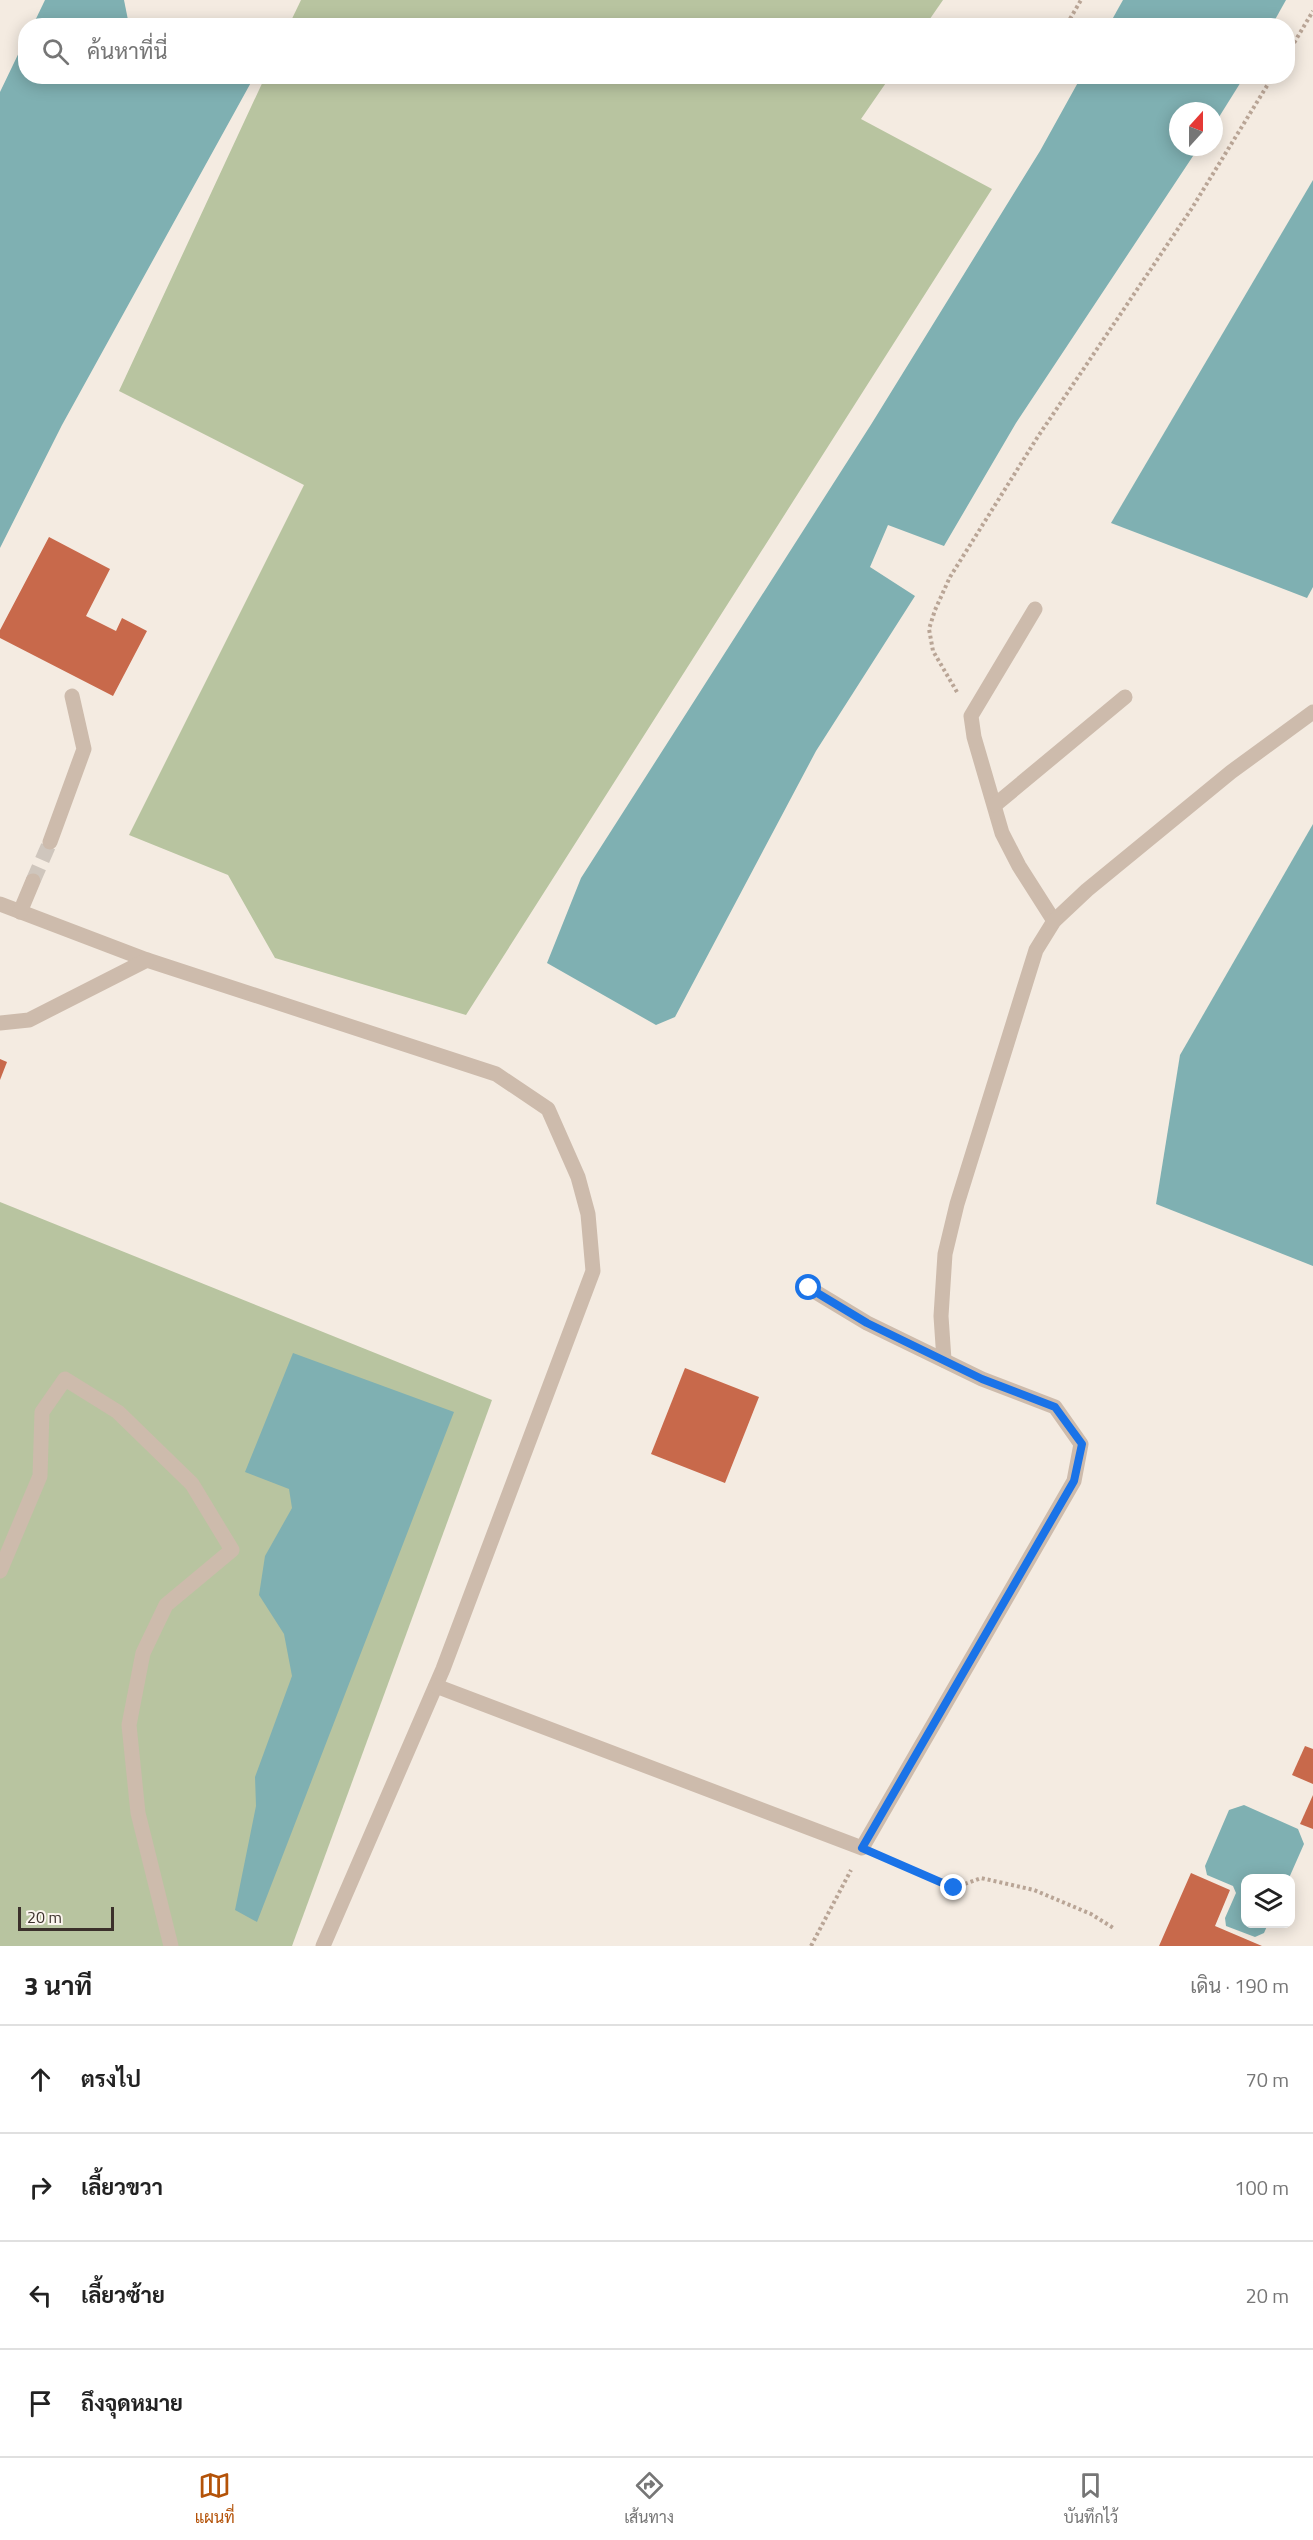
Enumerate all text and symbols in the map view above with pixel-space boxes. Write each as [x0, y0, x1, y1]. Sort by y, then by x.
search box [18, 18, 1295, 84]
text: ค้นหาที่นี่ [87, 34, 167, 68]
icon: search [39, 35, 72, 68]
north arrow [1169, 102, 1223, 156]
route start [795, 1274, 821, 1300]
route end [940, 1874, 966, 1900]
map controls [1241, 1874, 1295, 1928]
button: layers [1241, 1874, 1295, 1928]
scale bar [18, 1904, 114, 1932]
text: 20 m [27, 1905, 62, 1929]
text: 3 นาที [24, 1966, 92, 2005]
text: เดิน · 190 m [1190, 1970, 1289, 2001]
text: ตรงไป [81, 2062, 141, 2096]
icon: ahead [24, 2063, 57, 2096]
text: 70 m [1245, 2064, 1289, 2095]
text: เลี้ยวขวา [81, 2170, 163, 2204]
icon: right [24, 2171, 57, 2204]
text: 100 m [1234, 2172, 1289, 2203]
text: เลี้ยวซ้าย [81, 2278, 165, 2312]
icon: left [24, 2279, 57, 2312]
text: 20 m [1245, 2280, 1289, 2311]
text: ถึงจุดหมาย [81, 2386, 183, 2420]
icon: arrive [24, 2387, 57, 2420]
tab: แผนที่ [195, 2469, 235, 2529]
tab: เส้นทาง [624, 2469, 674, 2529]
tab: บันทึกไว้ [1064, 2469, 1118, 2529]

